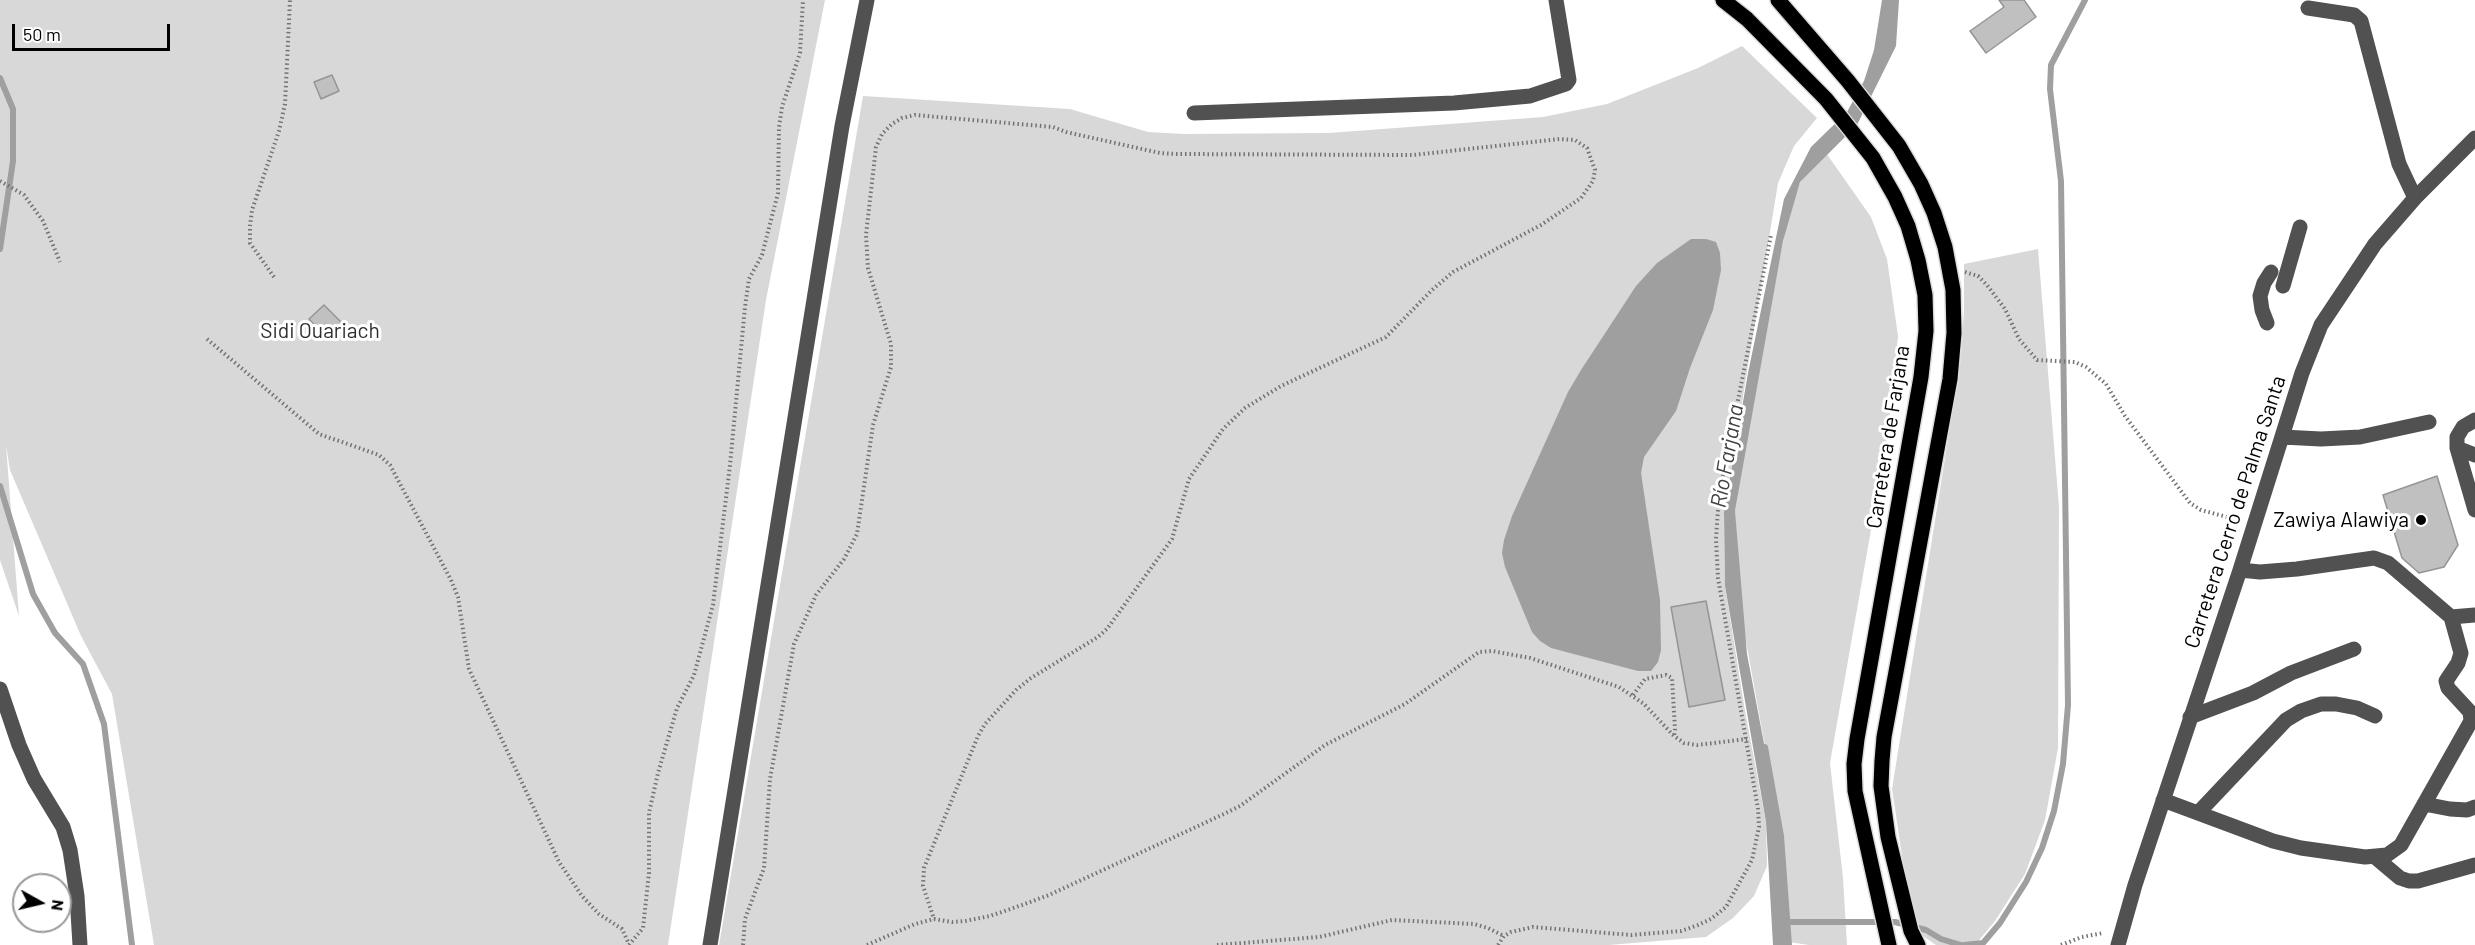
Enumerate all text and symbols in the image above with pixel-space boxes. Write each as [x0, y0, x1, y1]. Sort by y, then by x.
scale bar [15, 12, 172, 50]
text: 50 m [23, 23, 61, 45]
park label: Sidi Ouariach [260, 318, 380, 344]
street label: Carretera de Farjana [1861, 344, 1915, 530]
street label: Carretera Cerro de Palma Santa [2179, 373, 2291, 651]
water label: Río Farjana [1705, 402, 1749, 510]
place label: Zawiya Alawiya [2273, 507, 2409, 533]
marker: Zawiya Alawiya [2414, 513, 2428, 527]
north arrow [12, 873, 72, 933]
text: N [48, 899, 68, 912]

